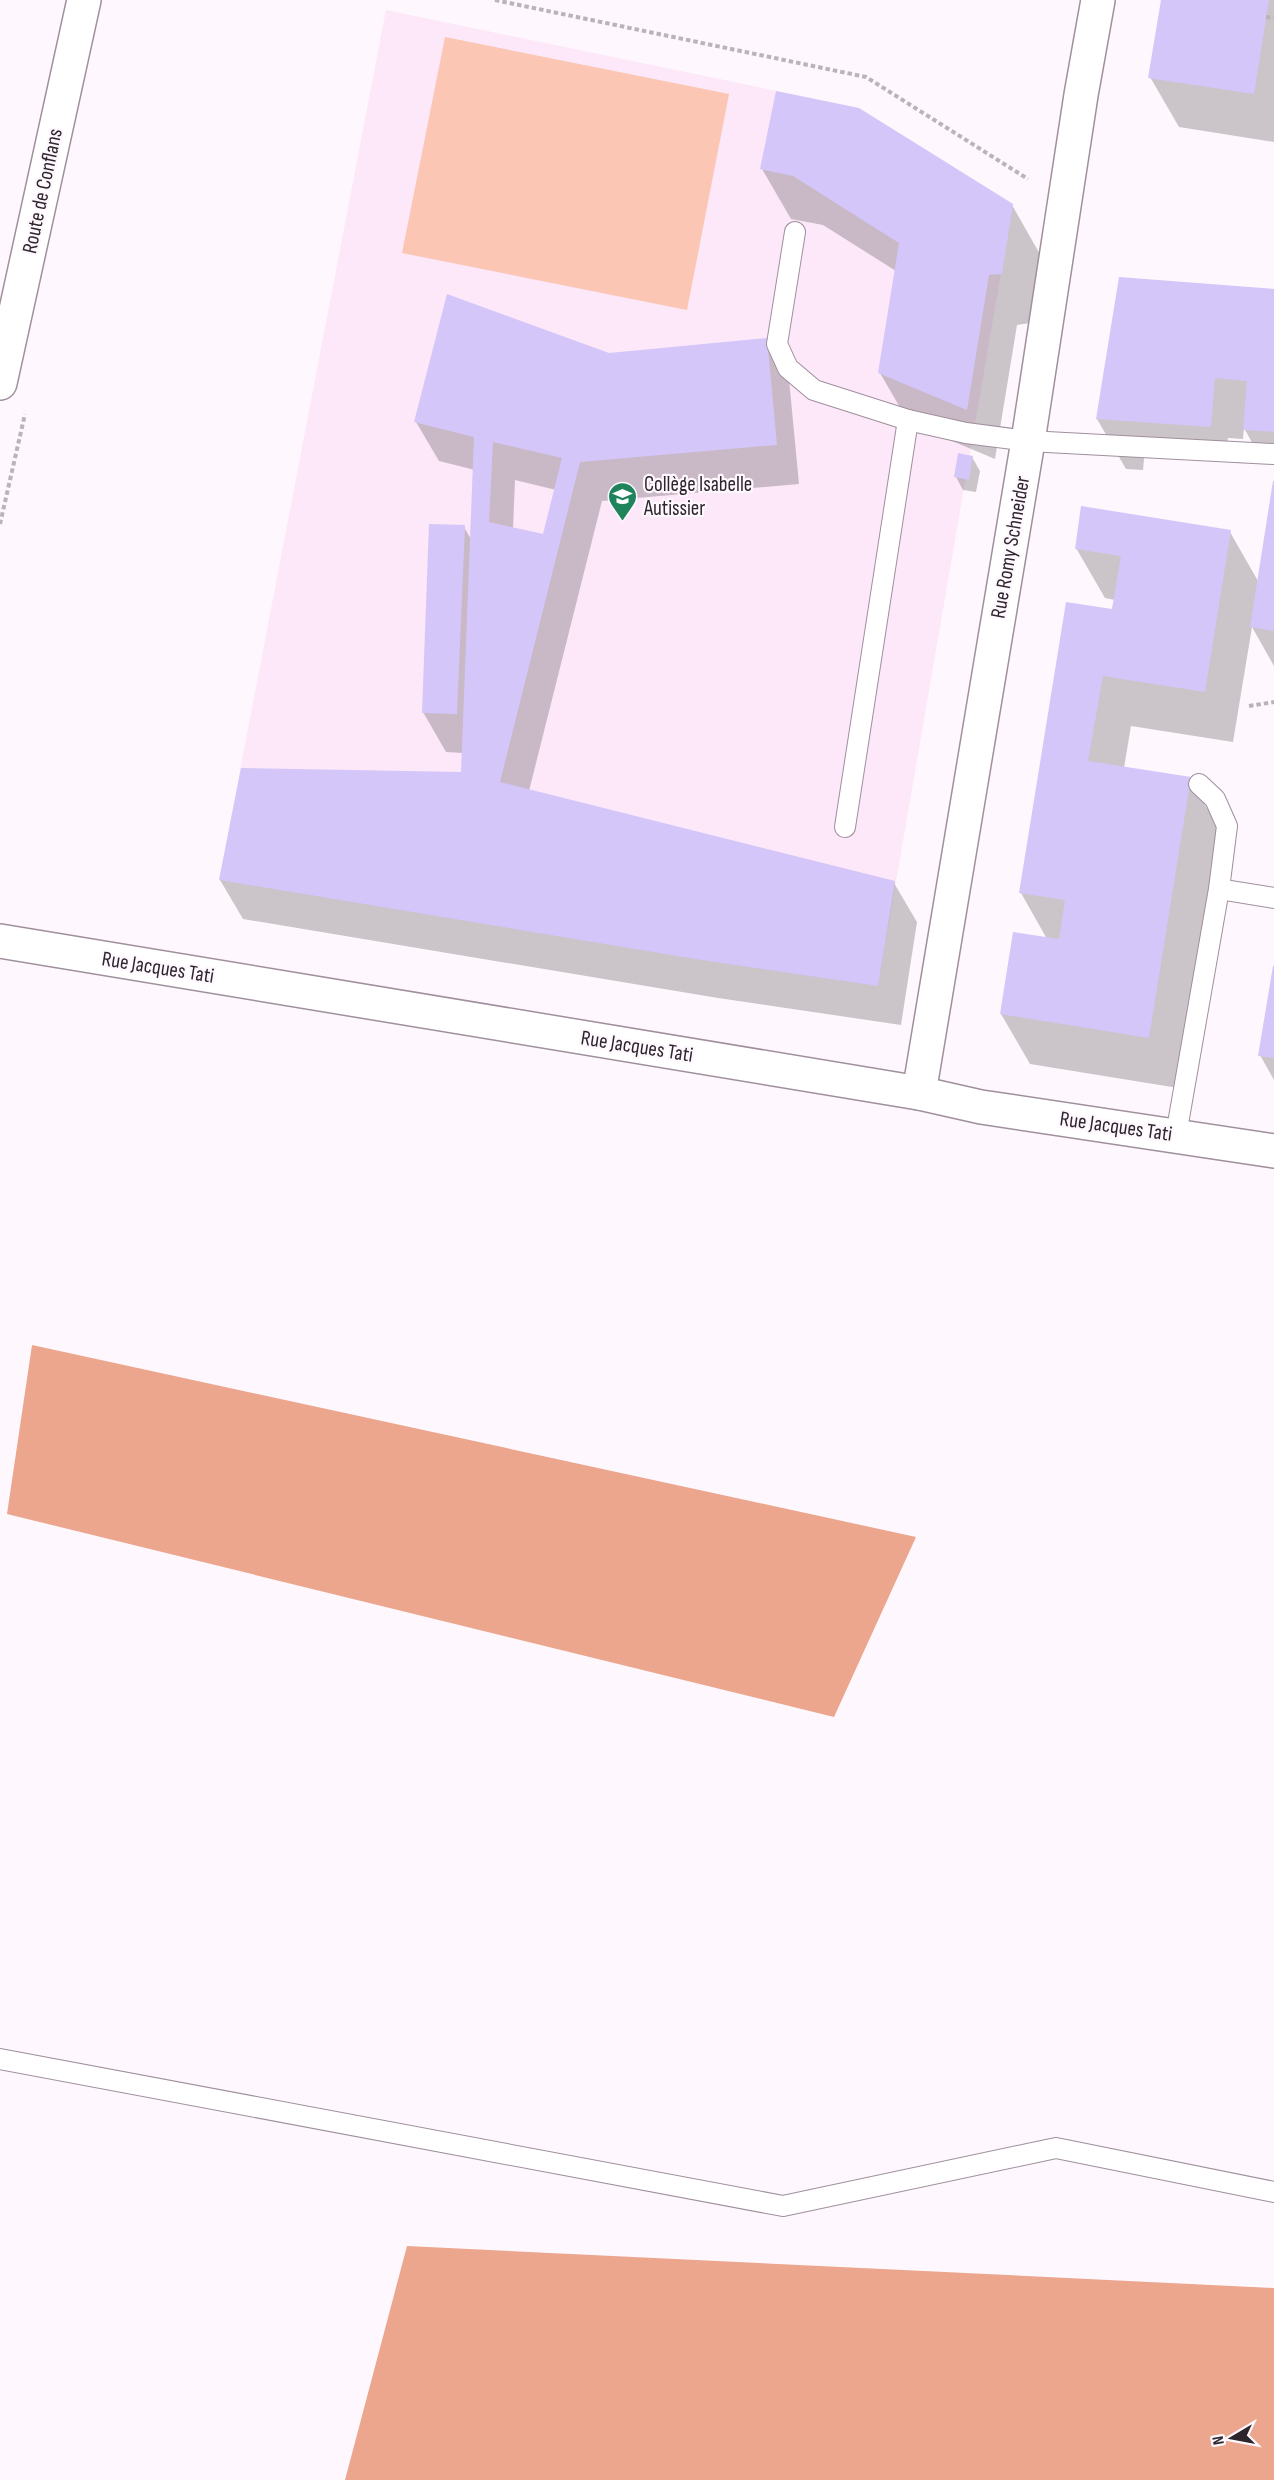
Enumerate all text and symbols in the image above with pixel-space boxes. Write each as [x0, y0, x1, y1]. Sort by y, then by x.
street label: Route de Conflans [17, 126, 68, 256]
place label: Collège Isabelle Autissier [643, 472, 752, 521]
street label: Rue Romy Schneider [986, 474, 1035, 620]
school or university icon: Collège Isabelle Autissier [607, 480, 639, 522]
street label: Rue Jacques Tati [100, 946, 216, 989]
street label: Rue Jacques Tati [579, 1025, 695, 1068]
street label: Rue Jacques Tati [1058, 1106, 1174, 1147]
north arrow [1202, 2408, 1262, 2468]
text: N [1209, 2434, 1229, 2446]

